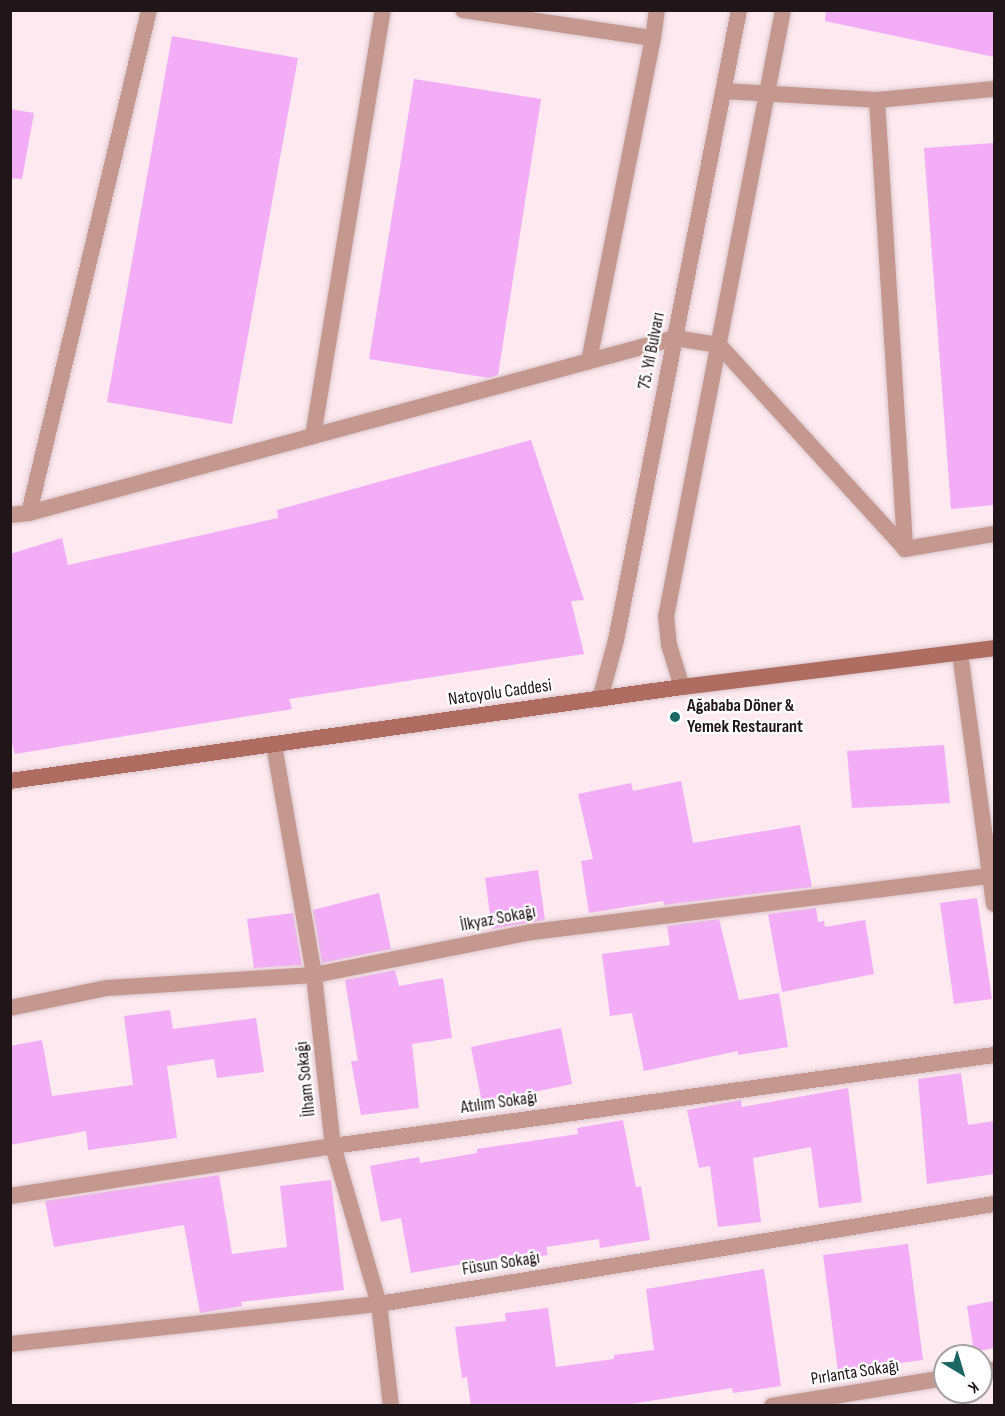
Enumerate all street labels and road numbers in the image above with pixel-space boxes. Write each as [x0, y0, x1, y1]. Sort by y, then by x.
street label: 75. Yıl Bulvarı [634, 311, 670, 391]
street label: Natoyolu Caddesi [447, 675, 553, 711]
street label: İlkyaz Sokağı [458, 901, 538, 937]
street label: İlham Sokağı [291, 1040, 321, 1118]
street label: Atılım Sokağı [459, 1087, 539, 1119]
street label: Füsun Sokağı [461, 1247, 541, 1281]
street label: Pırlanta Sokağı [809, 1355, 901, 1391]

